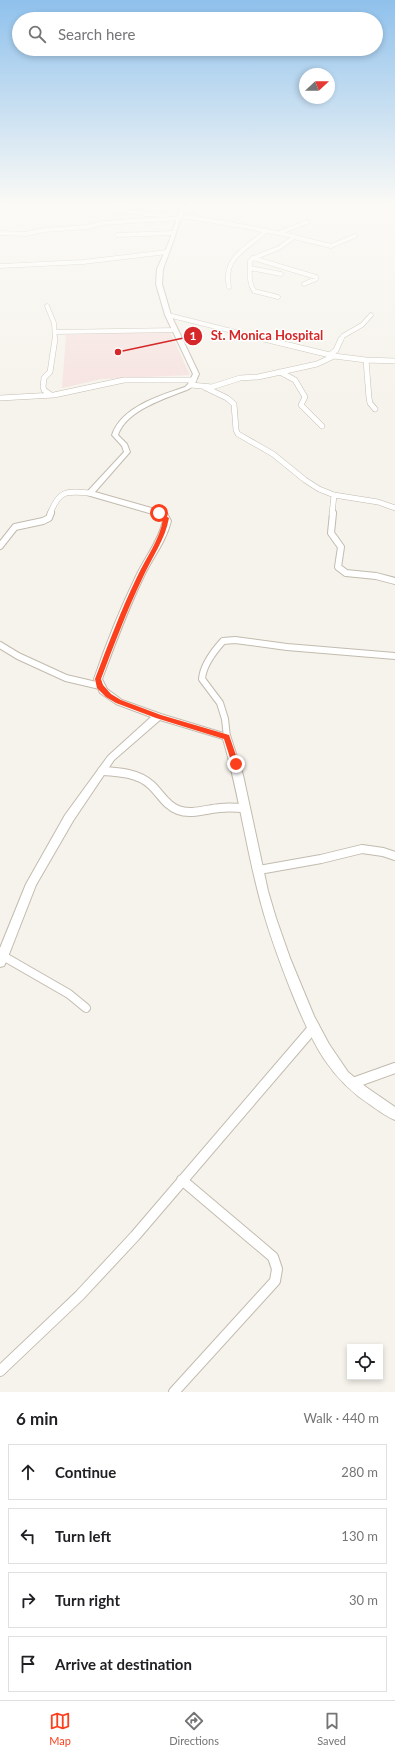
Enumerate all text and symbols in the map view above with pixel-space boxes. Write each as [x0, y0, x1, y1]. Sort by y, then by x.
search box [12, 12, 383, 56]
icon: search [26, 23, 48, 45]
text: Search here [58, 25, 135, 43]
north arrow [299, 68, 335, 104]
callout: St. Monica Hospital [183, 323, 332, 348]
text: St. Monica Hospital [211, 327, 323, 343]
text: 1 [190, 328, 197, 343]
route start [150, 504, 168, 522]
route end [227, 755, 245, 773]
map controls [347, 1344, 383, 1380]
button: locate [347, 1344, 383, 1380]
text: 6 min [16, 1408, 58, 1429]
text: Walk · 440 m [303, 1410, 379, 1426]
icon: ahead [17, 1461, 39, 1483]
text: Continue [55, 1463, 116, 1481]
text: 280 m [341, 1464, 378, 1480]
icon: left [17, 1525, 39, 1547]
text: Turn left [55, 1527, 111, 1545]
text: 130 m [341, 1528, 378, 1544]
icon: right [17, 1589, 39, 1611]
text: Turn right [55, 1591, 120, 1609]
text: 30 m [349, 1592, 378, 1608]
icon: arrive [17, 1653, 39, 1675]
text: Arrive at destination [55, 1655, 192, 1673]
tab: Map [49, 1710, 71, 1747]
tab: Directions [169, 1710, 219, 1747]
tab: Saved [317, 1710, 346, 1747]

